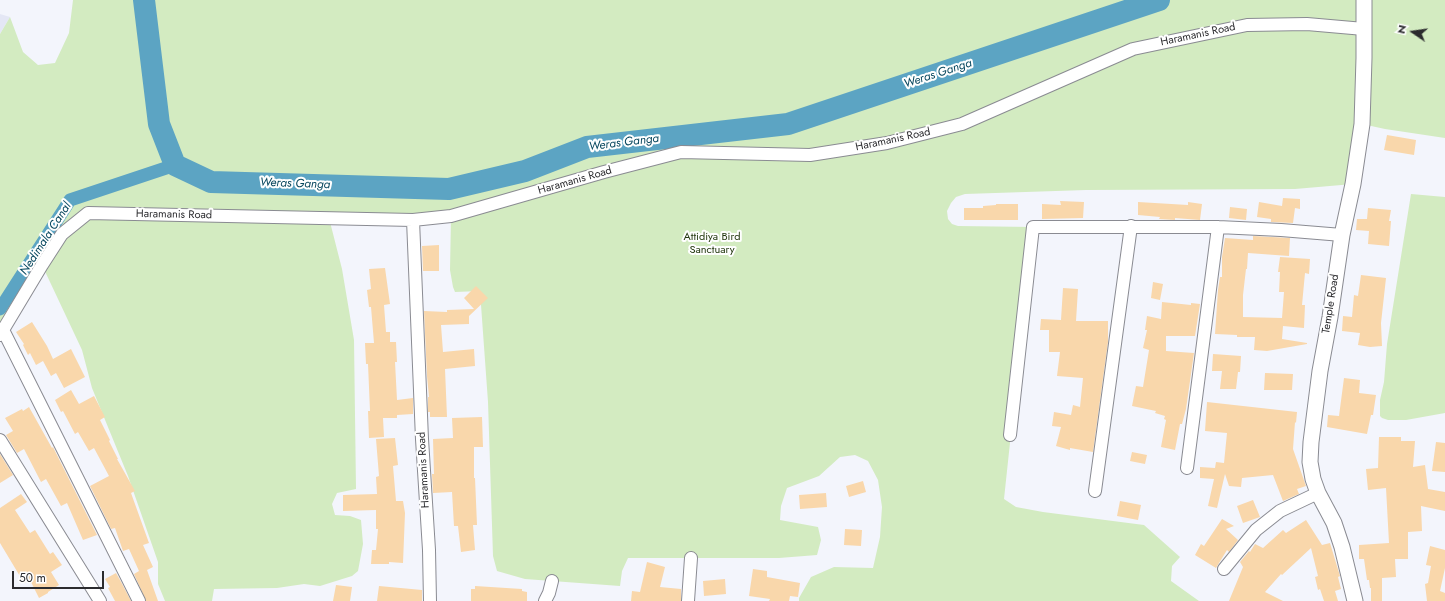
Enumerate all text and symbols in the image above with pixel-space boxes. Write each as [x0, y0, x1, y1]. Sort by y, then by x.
north arrow [1393, 12, 1433, 52]
street label: Haramanis Road [1159, 21, 1237, 49]
text: N [1393, 23, 1410, 35]
water label: Weras Ganga [902, 56, 974, 92]
street label: Haramanis Road [854, 126, 932, 154]
water label: Weras Ganga [588, 132, 660, 154]
street label: Haramanis Road [537, 164, 613, 198]
water label: Weras Ganga [259, 176, 331, 192]
water label: Nedimala Canal [17, 200, 75, 278]
street label: Haramanis Road [136, 208, 212, 222]
park label: Attidiya Bird Sanctuary [683, 230, 741, 256]
street label: Temple Road [1320, 273, 1342, 335]
street label: Haramanis Road [415, 432, 433, 508]
scale bar [14, 563, 106, 589]
text: 50 m [19, 569, 46, 587]

